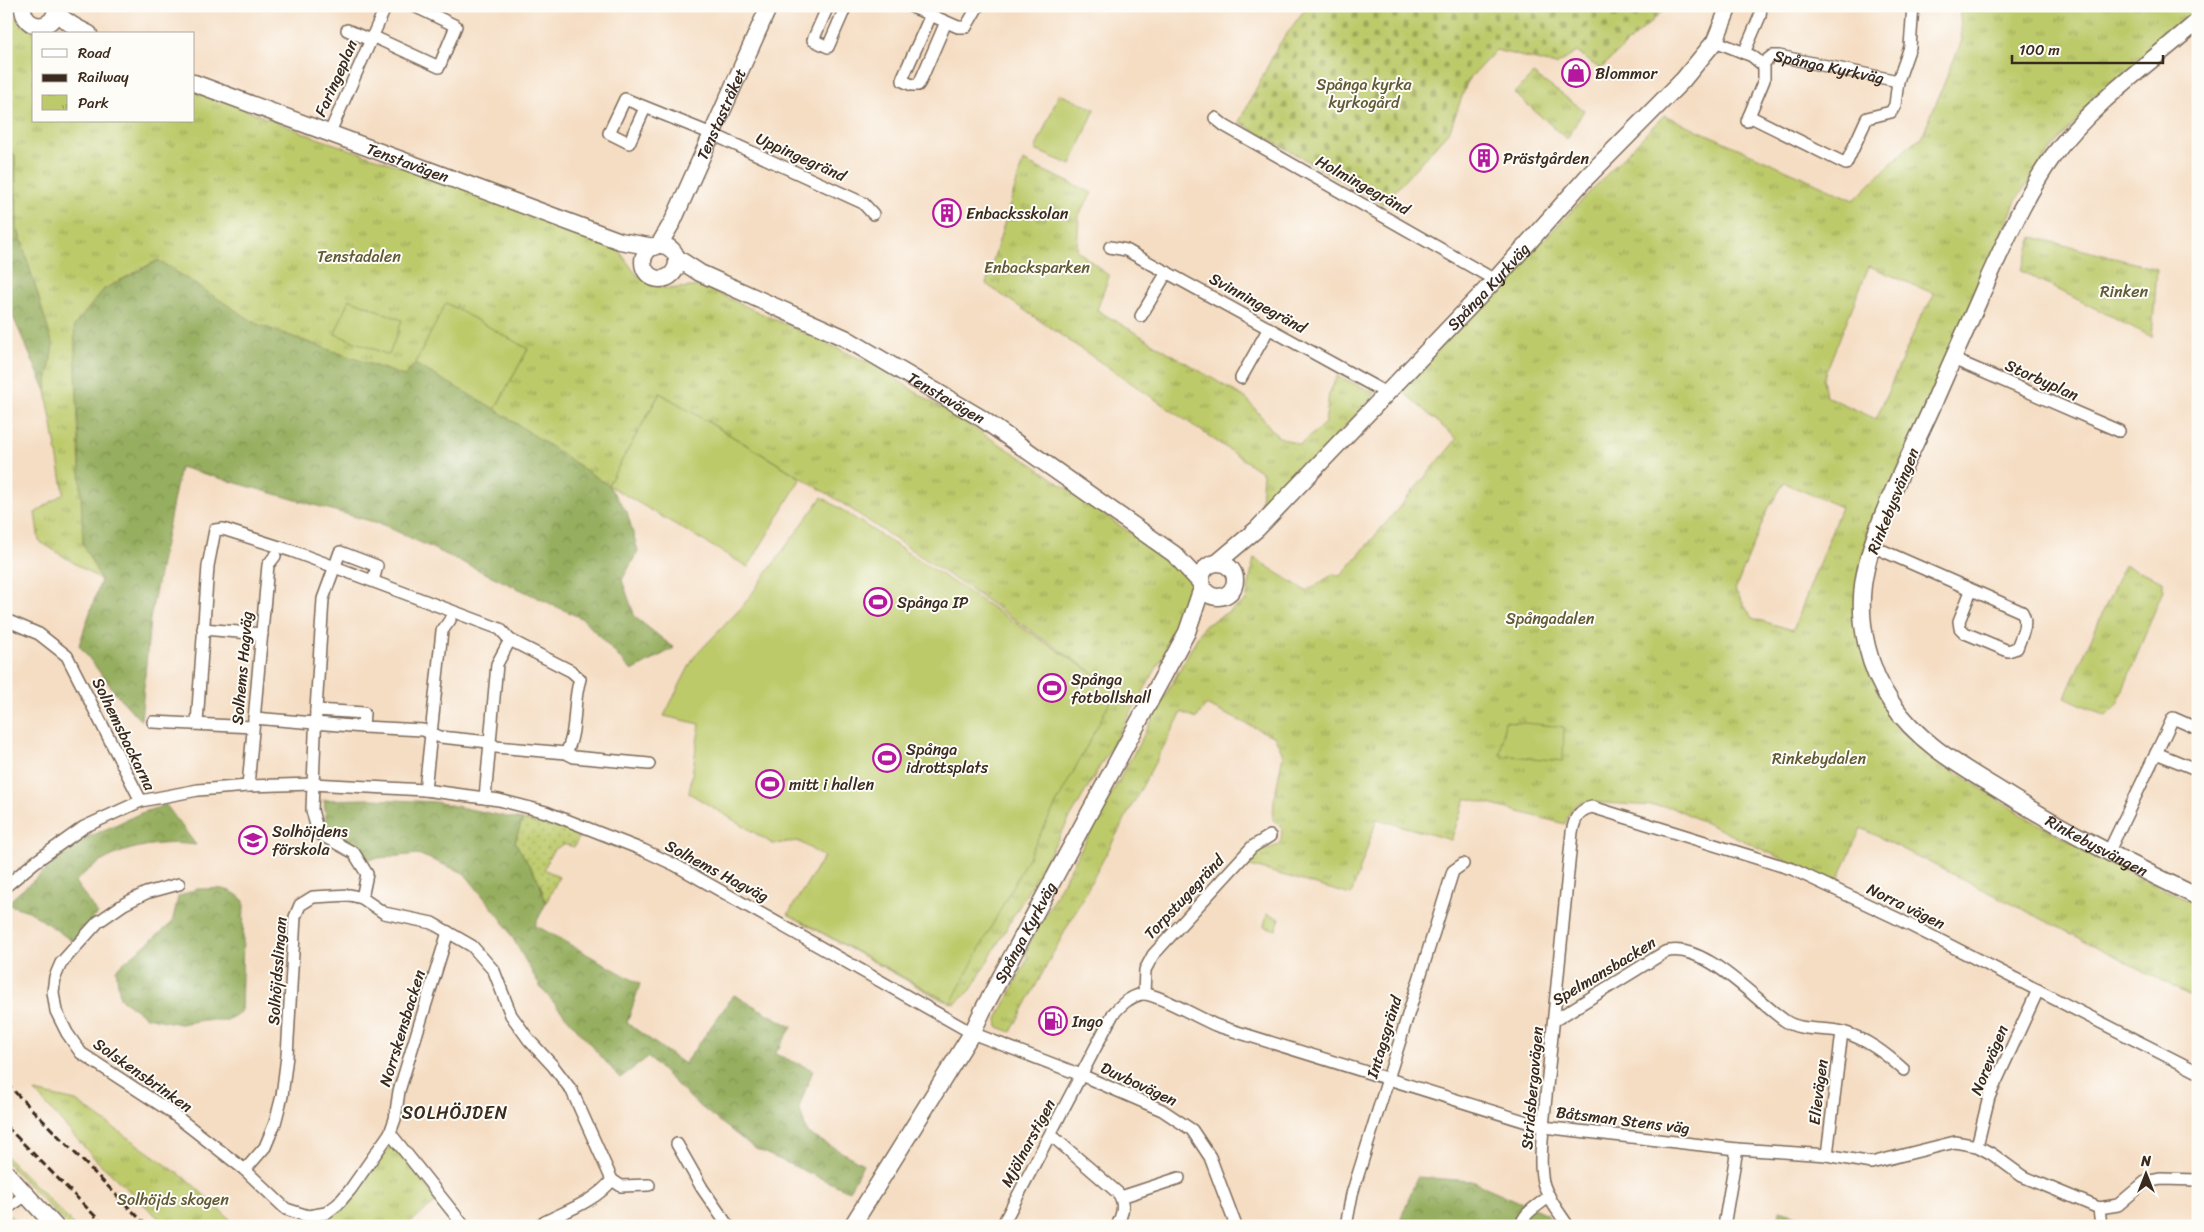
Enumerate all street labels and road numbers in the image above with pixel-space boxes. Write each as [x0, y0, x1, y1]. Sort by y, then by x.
street label: Faringeplan [306, 34, 366, 121]
street label: Spånga Kyrkväg [1771, 41, 1887, 92]
street label: Tenstastråket [687, 63, 754, 165]
street label: Uppingegränd [751, 124, 852, 191]
street label: Tenstavägen [362, 134, 454, 191]
street label: Holmingegränd [1310, 147, 1417, 224]
street label: Spånga Kyrkväg [1439, 236, 1537, 337]
street label: Svinningegränd [1204, 264, 1314, 343]
street label: Storbyplan [2000, 351, 2084, 409]
street label: Tenstavägen [902, 363, 991, 432]
street label: Rinkebysvängen [1858, 443, 1928, 559]
street label: Solhems Hagväg [223, 610, 261, 726]
street label: Solhemsbackarna [84, 672, 164, 797]
street label: Rinkebysvängen [2040, 806, 2154, 885]
street label: Solhems Hagväg [660, 831, 774, 911]
street label: Torpstugegränd [1136, 846, 1233, 946]
street label: Norra vägen [1862, 874, 1951, 938]
street label: Spånga Kyrkväg [985, 876, 1064, 989]
street label: Solhöjdsslingan [259, 915, 295, 1026]
street label: Spelmansbacken [1546, 928, 1662, 1014]
street label: Norrskensbacken [370, 966, 434, 1090]
street label: Intagsgränd [1357, 991, 1411, 1083]
street label: Norevägen [1962, 1020, 2016, 1100]
street label: Stridsbergavägen [1512, 1025, 1552, 1151]
street label: Solskensbrinken [87, 1030, 199, 1120]
street label: Duvbovägen [1096, 1053, 1183, 1115]
street label: Elievägen [1800, 1057, 1836, 1127]
street label: Mjölnarstigen [992, 1093, 1064, 1193]
street label: Båtsman Stens väg [1554, 1097, 1692, 1143]

